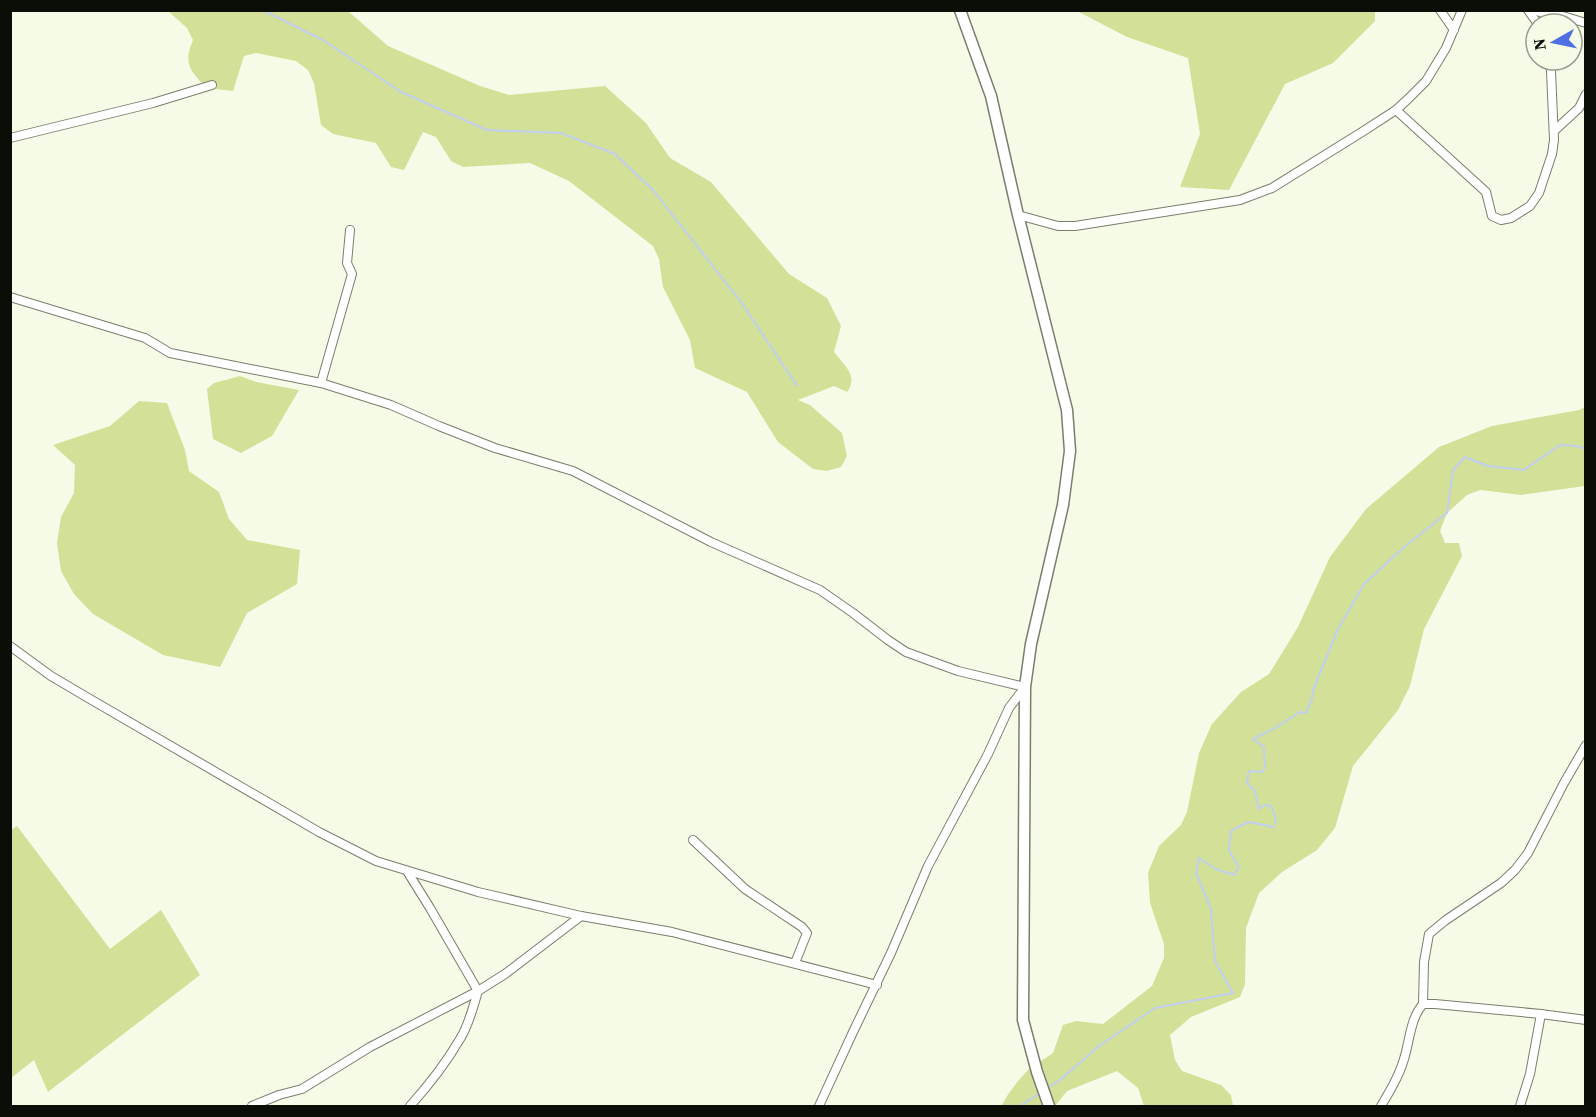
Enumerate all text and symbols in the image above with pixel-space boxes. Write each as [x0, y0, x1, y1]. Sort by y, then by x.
north arrow [1524, 12, 1584, 72]
text: N [1527, 37, 1551, 52]

